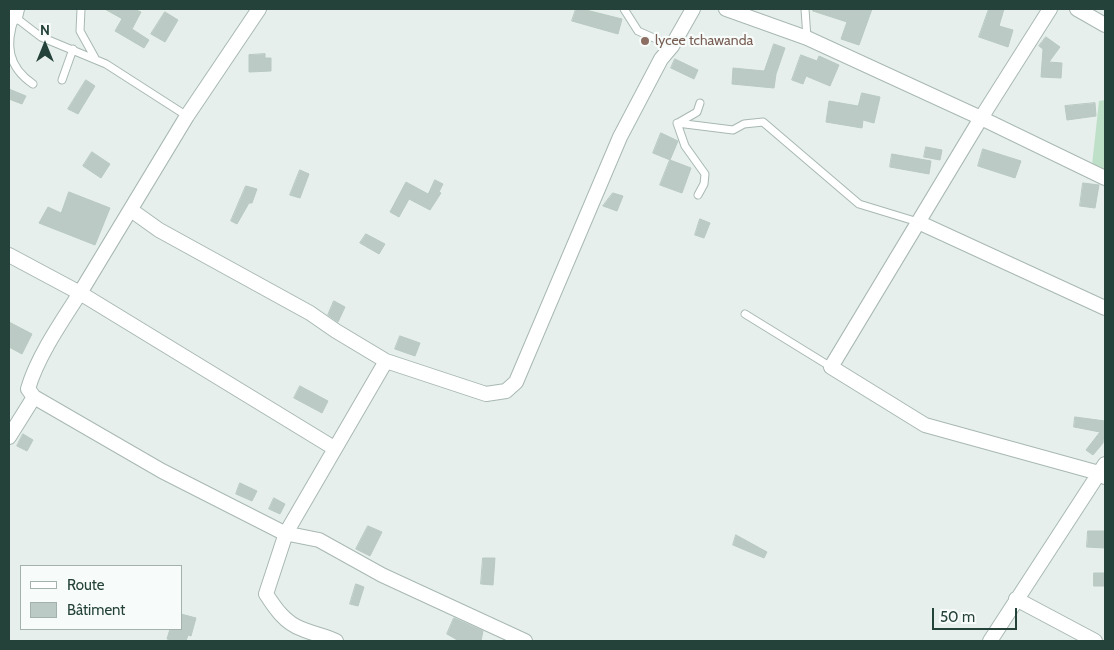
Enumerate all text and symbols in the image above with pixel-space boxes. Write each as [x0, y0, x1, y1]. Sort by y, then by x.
north arrow [20, 20, 70, 70]
text: N [40, 21, 50, 39]
place label: lycee tchawanda [655, 33, 753, 49]
marker: lycee tchawanda [639, 35, 651, 47]
legend [20, 565, 182, 630]
text: Route [67, 576, 105, 594]
scale bar [934, 598, 1019, 630]
text: Bâtiment [67, 601, 125, 619]
text: 50 m [940, 608, 975, 626]

